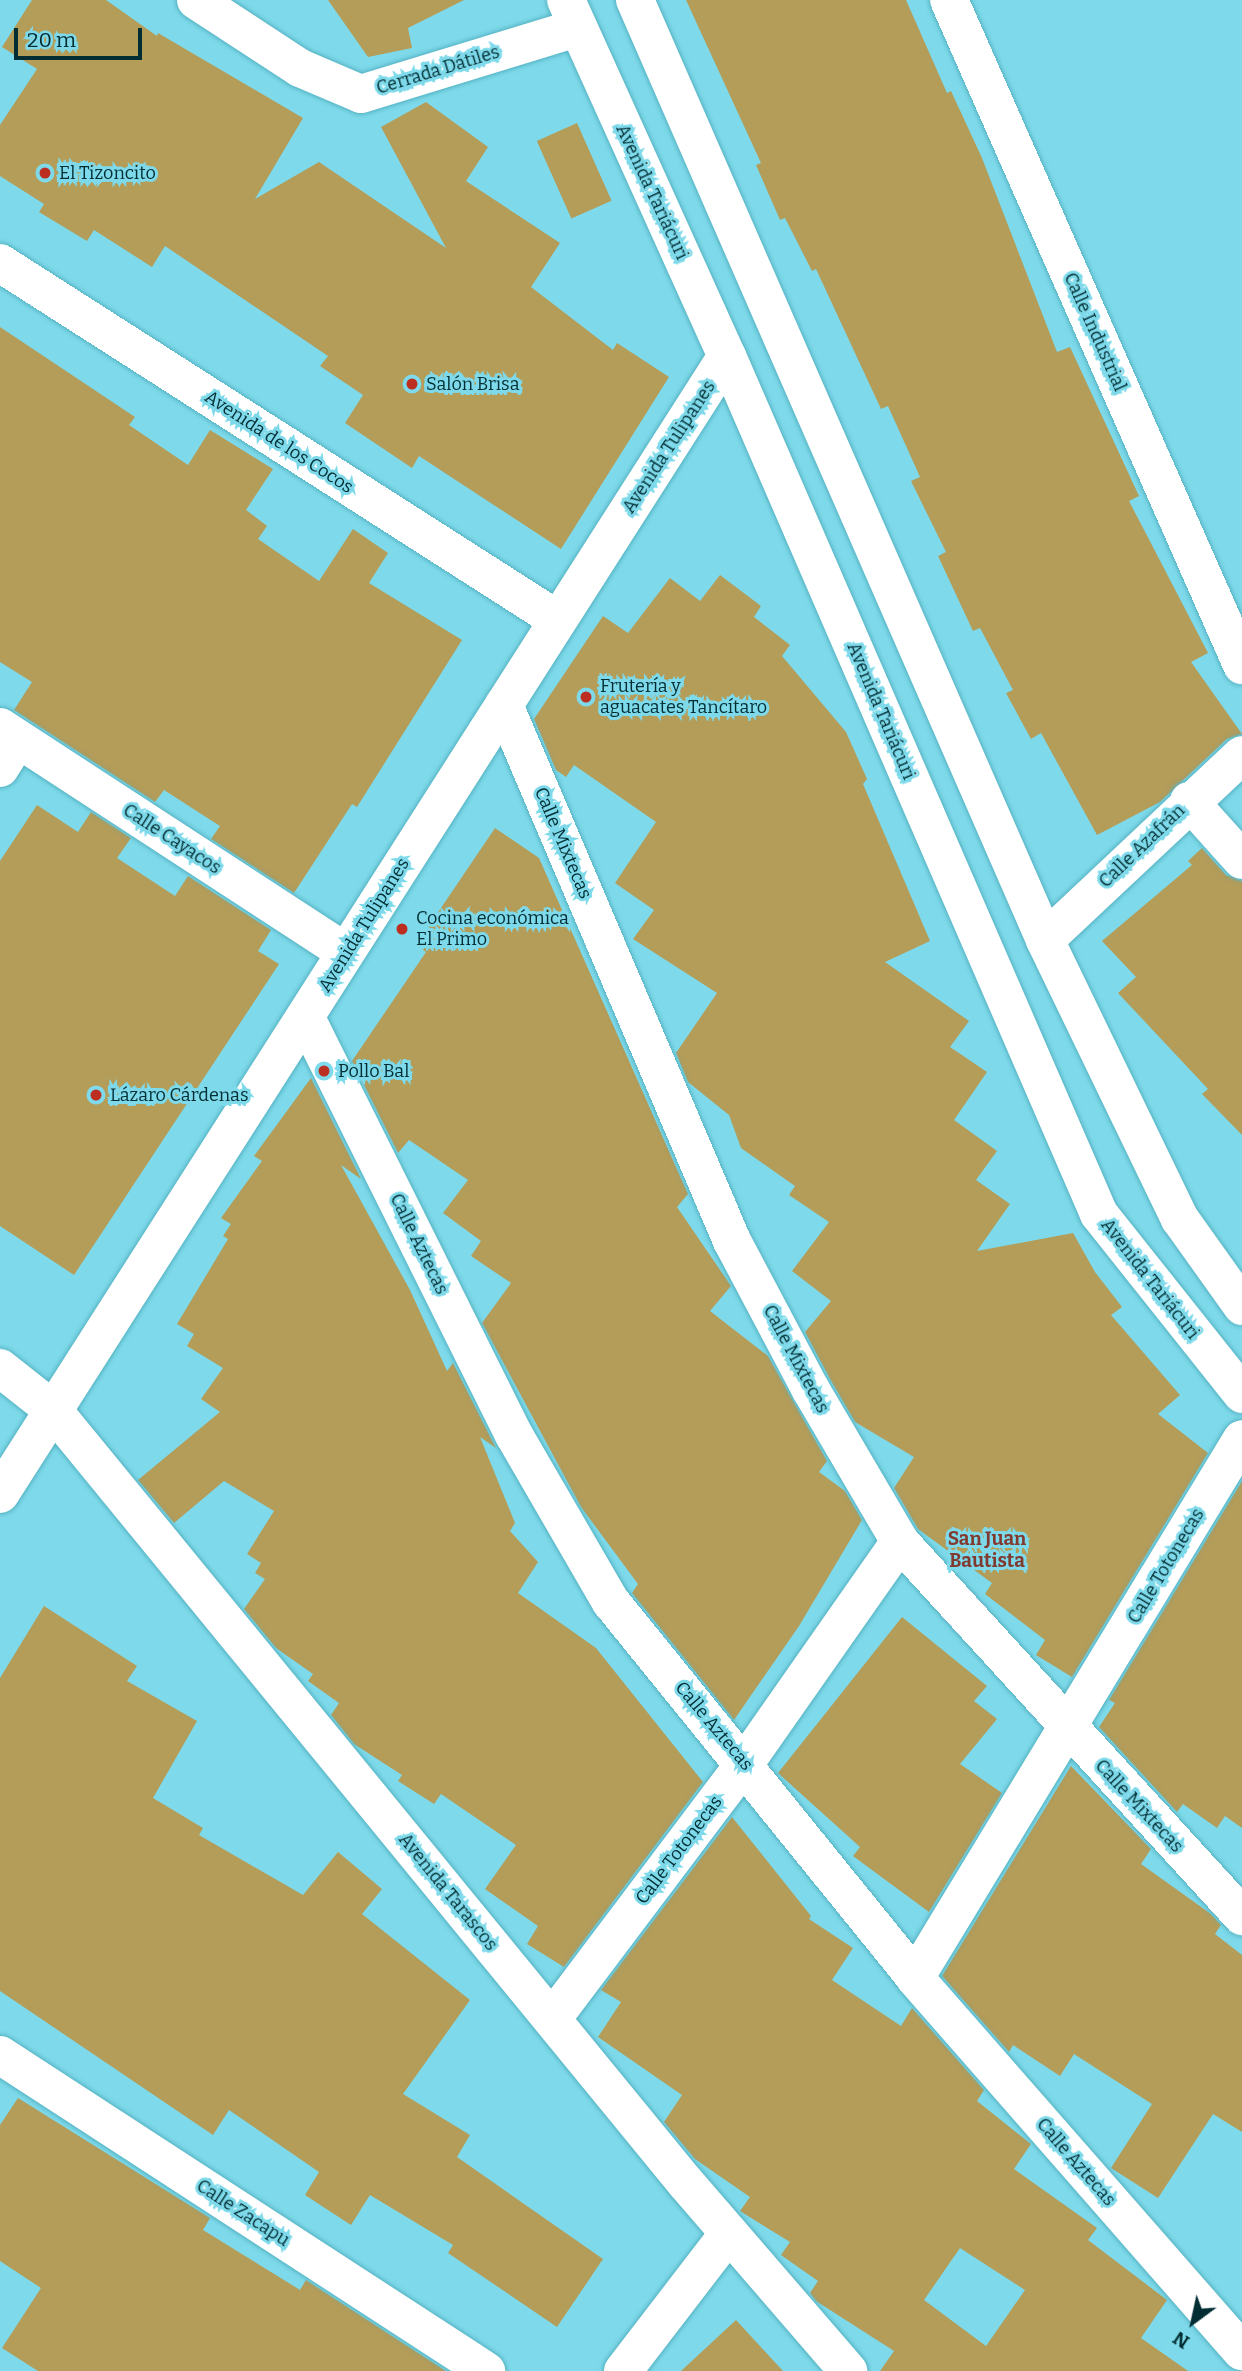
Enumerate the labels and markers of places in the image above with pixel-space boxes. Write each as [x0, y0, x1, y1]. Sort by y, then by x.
place label: El Tizoncito [59, 162, 156, 184]
marker: El Tizoncito [37, 165, 53, 181]
place label: Salón Brisa [426, 373, 520, 395]
marker: Salón Brisa [404, 376, 420, 392]
place label: Frutería y aguacates Tancítaro [600, 676, 767, 718]
marker: Frutería y aguacates Tancítaro [578, 689, 594, 705]
place label: Cocina económica El Primo [416, 908, 569, 950]
marker: Cocina económica El Primo [394, 921, 410, 937]
place label: Pollo Bal [338, 1060, 409, 1082]
marker: Pollo Bal [316, 1063, 332, 1079]
place label: Lázaro Cárdenas [110, 1084, 249, 1106]
marker: Lázaro Cárdenas [88, 1087, 104, 1103]

